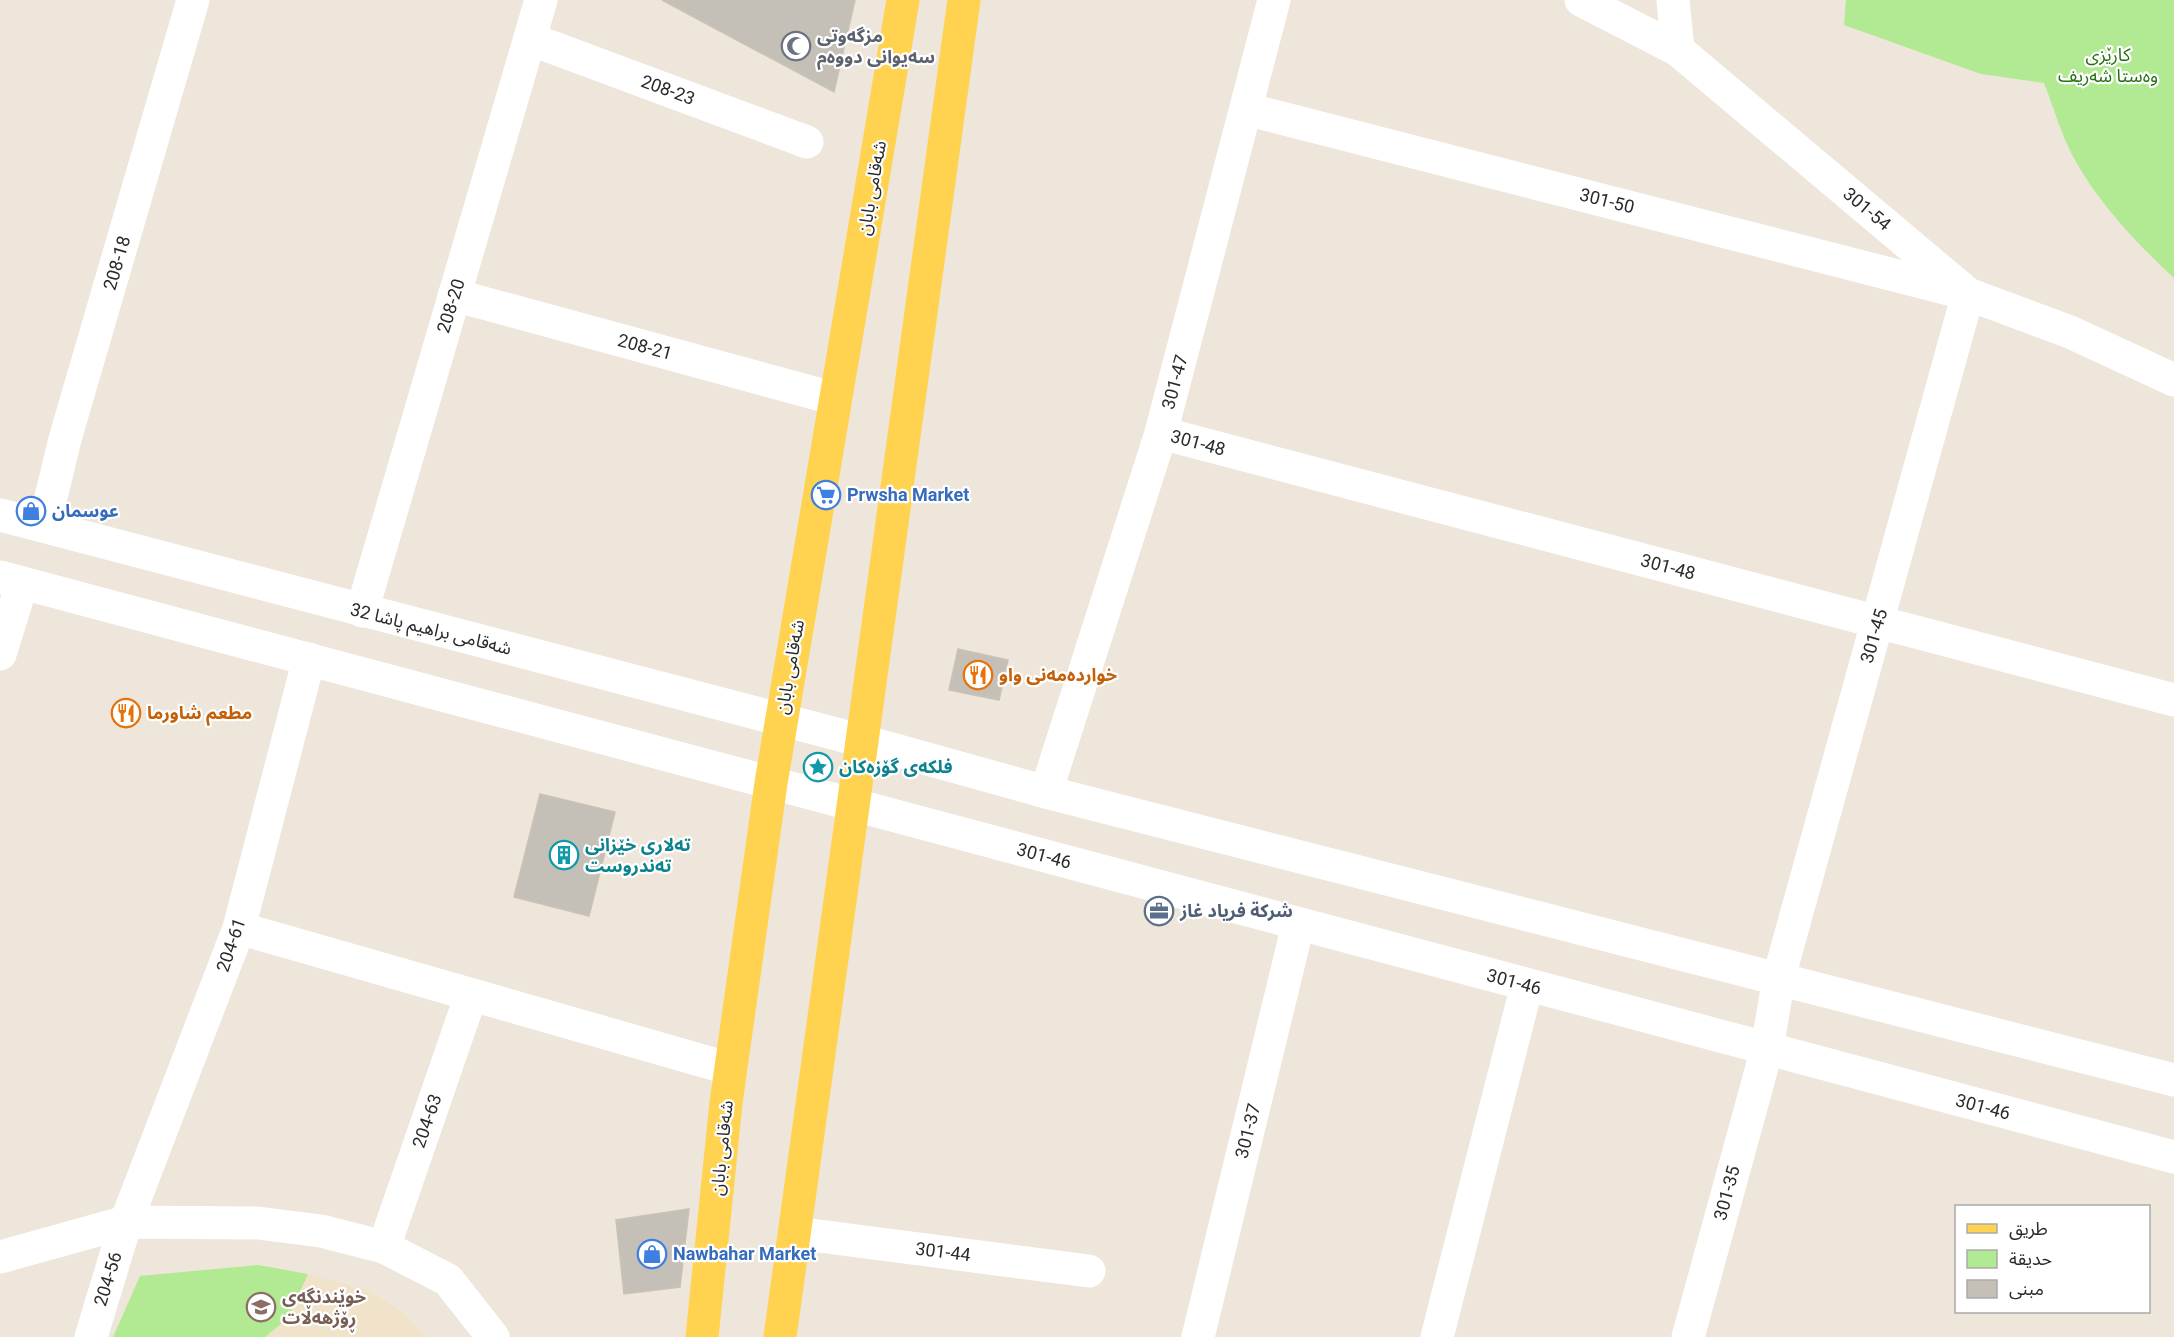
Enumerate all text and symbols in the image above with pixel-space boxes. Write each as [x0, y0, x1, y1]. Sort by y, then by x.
place label: مزگەوتی سەیوانی دووەم [817, 25, 935, 70]
mosque icon: مزگەوتی سەیوانی دووەم [780, 30, 812, 62]
park label: کارێزی وەستا شەریف [2058, 44, 2158, 87]
street label: 208-23 [638, 70, 698, 109]
street label: شەقامی بابان [853, 139, 891, 237]
street label: 301-54 [1839, 183, 1895, 235]
street label: 301-50 [1578, 184, 1637, 217]
street label: 208-18 [99, 233, 134, 292]
street label: 208-20 [432, 276, 469, 335]
street label: 208-21 [616, 329, 675, 364]
street label: 301-47 [1157, 352, 1192, 411]
street label: 301-48 [1169, 425, 1228, 460]
supermarket icon: Prwsha Market [810, 479, 842, 511]
place label: Prwsha Market [847, 484, 969, 505]
shop icon: عوسمان [15, 495, 47, 527]
place label: عوسمان [52, 500, 119, 521]
street label: 301-48 [1639, 549, 1698, 584]
street label: شەقامی براهیم پاشا 32 [348, 598, 514, 662]
street label: 301-45 [1856, 606, 1891, 665]
street label: شەقامی بابان [771, 618, 809, 716]
restaurant icon: خواردەمەنی واو [962, 659, 994, 691]
place label: خواردەمەنی واو [999, 664, 1117, 686]
restaurant icon: مطعم شاورما [110, 697, 142, 729]
place label: مطعم شاورما [147, 702, 252, 726]
place icon: فلکەی گۆزەکان [802, 751, 834, 783]
place label: فلکەی گۆزەکان [839, 756, 953, 778]
place label: تەلاری خێزانی تەندروست [585, 834, 691, 877]
street label: 301-46 [1015, 838, 1074, 873]
building icon: تەلاری خێزانی تەندروست [548, 839, 580, 871]
office icon: شرکة فرياد غاز [1143, 895, 1175, 927]
place label: شرکة فرياد غاز [1179, 900, 1293, 922]
street label: 204-61 [212, 915, 249, 975]
street label: 301-46 [1485, 964, 1544, 999]
street label: 301-46 [1954, 1089, 2013, 1124]
street label: 204-63 [408, 1091, 445, 1151]
street label: شەقامی بابان [706, 1099, 738, 1197]
street label: 301-37 [1231, 1101, 1264, 1160]
street label: 301-35 [1709, 1163, 1744, 1222]
legend [1955, 1205, 2150, 1313]
text: طريق [2009, 1218, 2048, 1240]
shop icon: Nawbahar Market [636, 1238, 668, 1270]
street label: 301-44 [914, 1238, 972, 1265]
place label: Nawbahar Market [673, 1243, 816, 1264]
text: حديقة [2009, 1248, 2052, 1269]
street label: 204-56 [89, 1249, 126, 1308]
text: مبنى [2009, 1278, 2044, 1300]
place label: خوێندنگەی ڕۆژهەڵات [282, 1286, 366, 1333]
school or university icon: خوێندنگەی ڕۆژهەڵات [245, 1291, 277, 1323]

